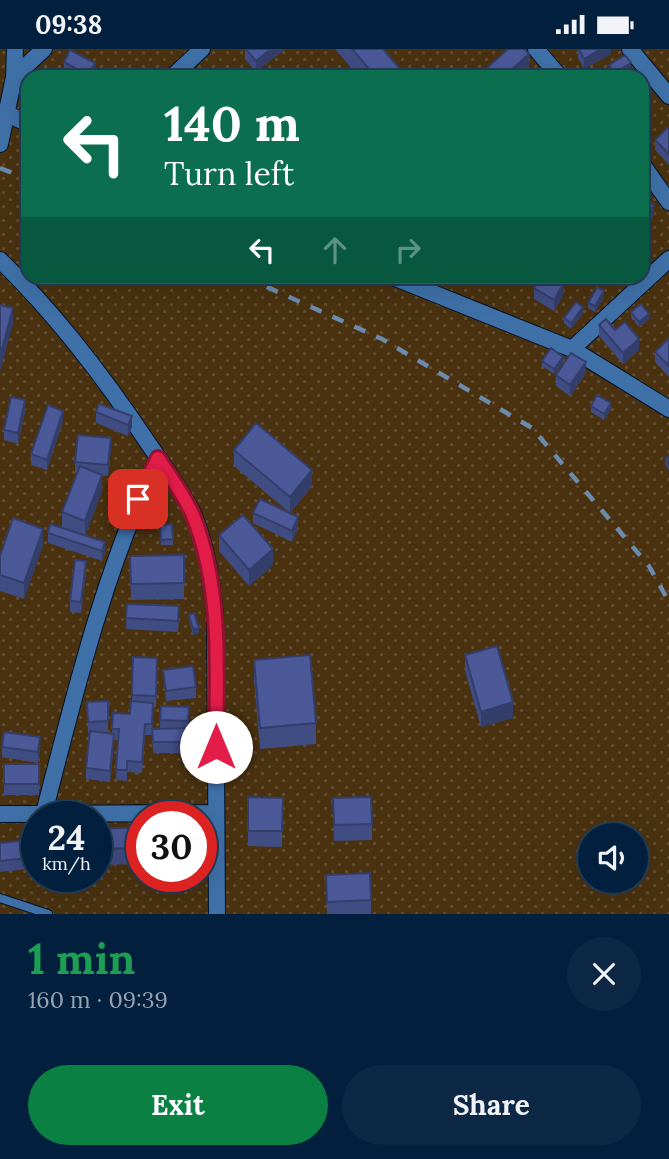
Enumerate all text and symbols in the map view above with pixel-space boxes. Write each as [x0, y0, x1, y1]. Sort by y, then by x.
text: 09:38 [35, 8, 102, 41]
text: 140 m [164, 92, 300, 154]
icon: left [49, 98, 140, 189]
text: Turn left [164, 153, 294, 194]
icon: left [243, 231, 281, 269]
icon: ahead [316, 231, 354, 269]
icon: right [389, 231, 427, 269]
pin [108, 469, 168, 529]
icon: arrive [119, 480, 157, 518]
position arrow [179, 710, 253, 784]
speed limit sign: 30 [126, 801, 217, 892]
text: 24 [48, 815, 85, 860]
map controls [578, 823, 648, 893]
button: sound [578, 823, 648, 893]
text: km/h [42, 852, 91, 875]
text: 1 min [28, 932, 135, 986]
button: close [567, 937, 641, 1011]
text: 160 m · 09:39 [28, 985, 168, 1014]
button: Exit [28, 1065, 328, 1145]
button: Share [342, 1065, 641, 1145]

